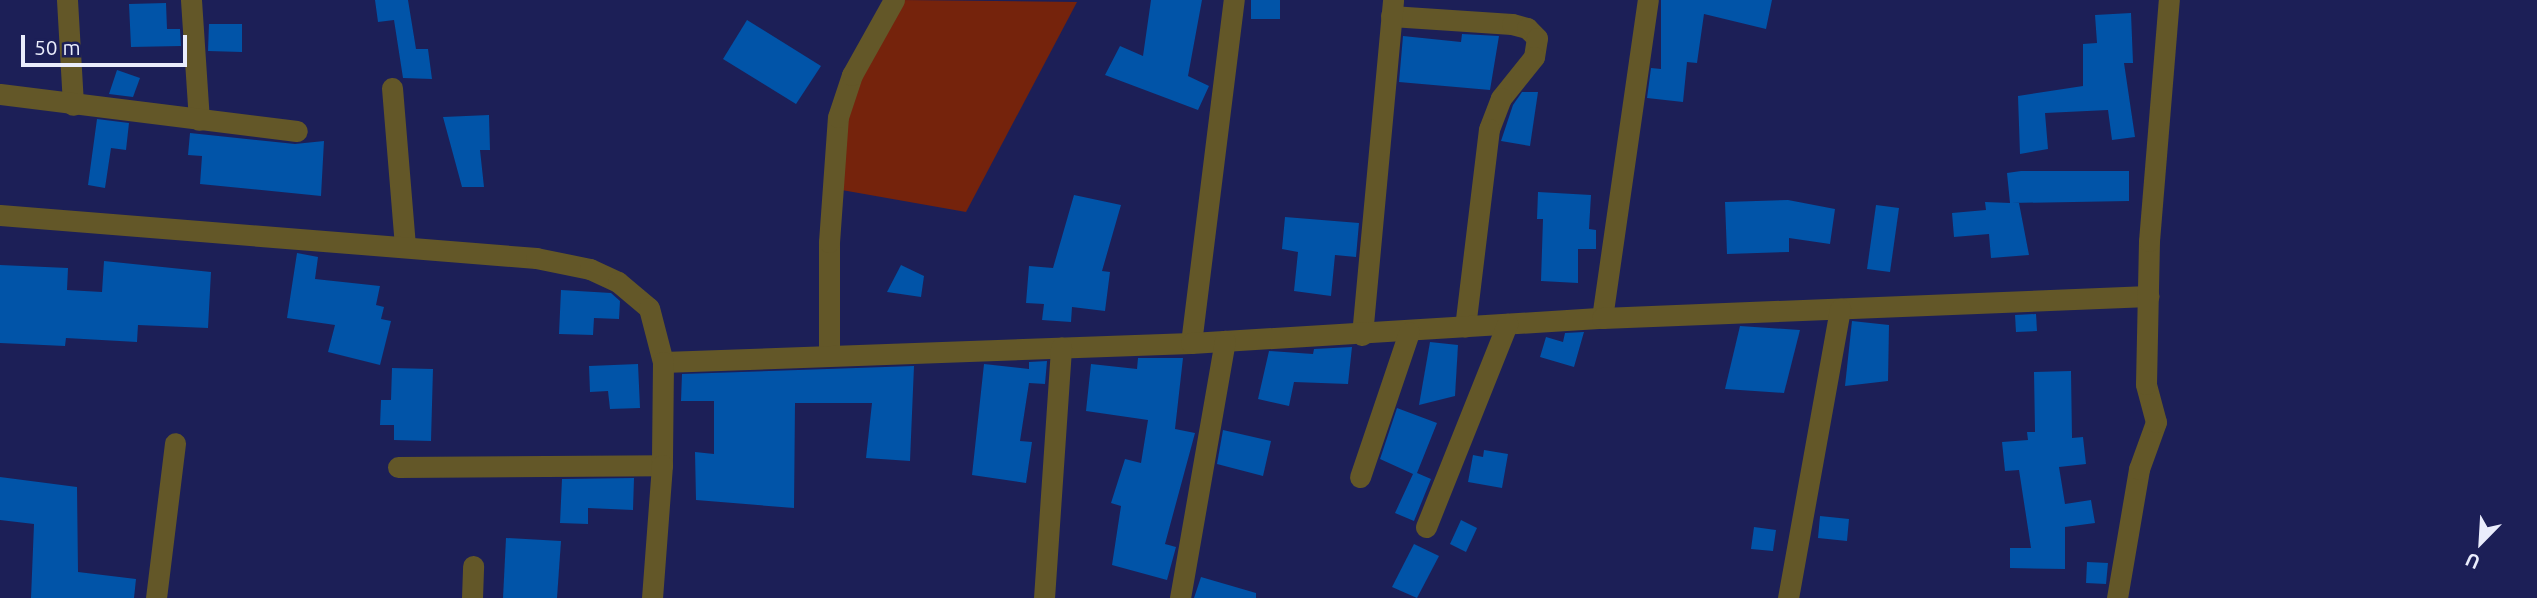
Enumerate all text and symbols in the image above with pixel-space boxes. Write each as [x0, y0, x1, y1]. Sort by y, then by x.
scale bar [24, 21, 191, 65]
text: 50 m [34, 35, 81, 59]
north arrow [2446, 507, 2516, 577]
text: U [2462, 548, 2483, 574]

